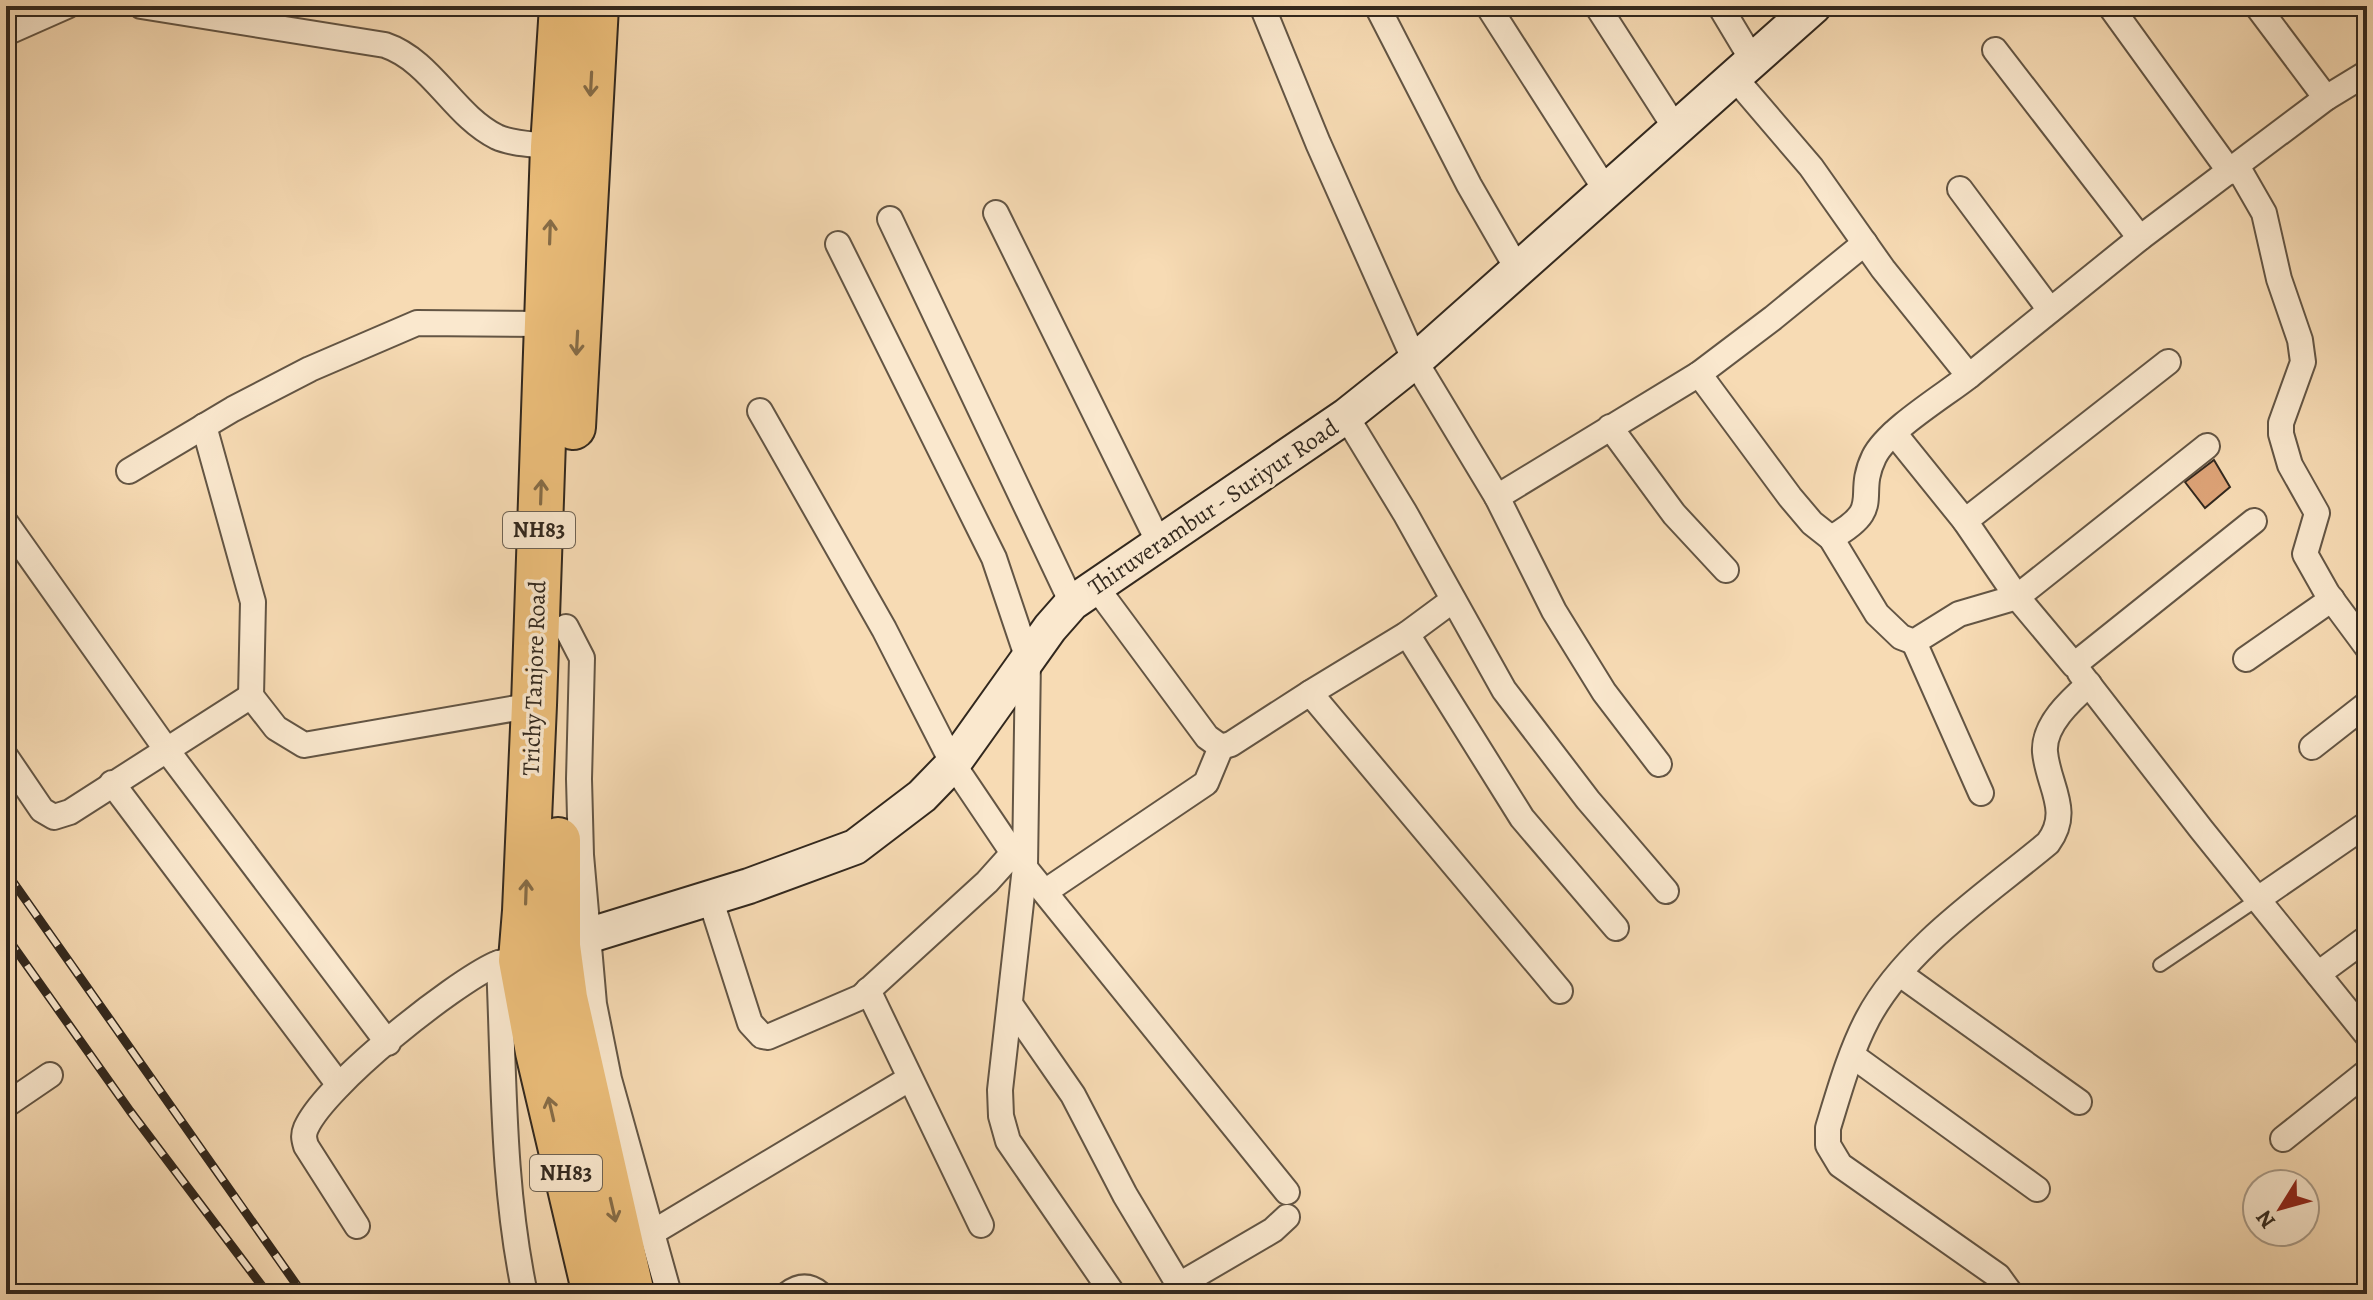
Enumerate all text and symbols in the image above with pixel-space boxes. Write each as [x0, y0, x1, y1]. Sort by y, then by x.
one-way arrow [584, 70, 599, 97]
one-way arrow [542, 219, 557, 246]
one-way arrow [569, 330, 584, 356]
street label: Thiruverambur - Suriyur Road [1082, 411, 1344, 603]
one-way arrow [533, 479, 548, 506]
road number: NH83 [503, 512, 575, 548]
street label: Trichy Tanjore Road [515, 580, 553, 776]
one-way arrow [519, 879, 534, 906]
one-way arrow [543, 1097, 558, 1123]
road number: NH83 [530, 1155, 602, 1191]
north arrow [2241, 1168, 2321, 1248]
one-way arrow [606, 1197, 621, 1223]
text: N [2249, 1204, 2283, 1235]

